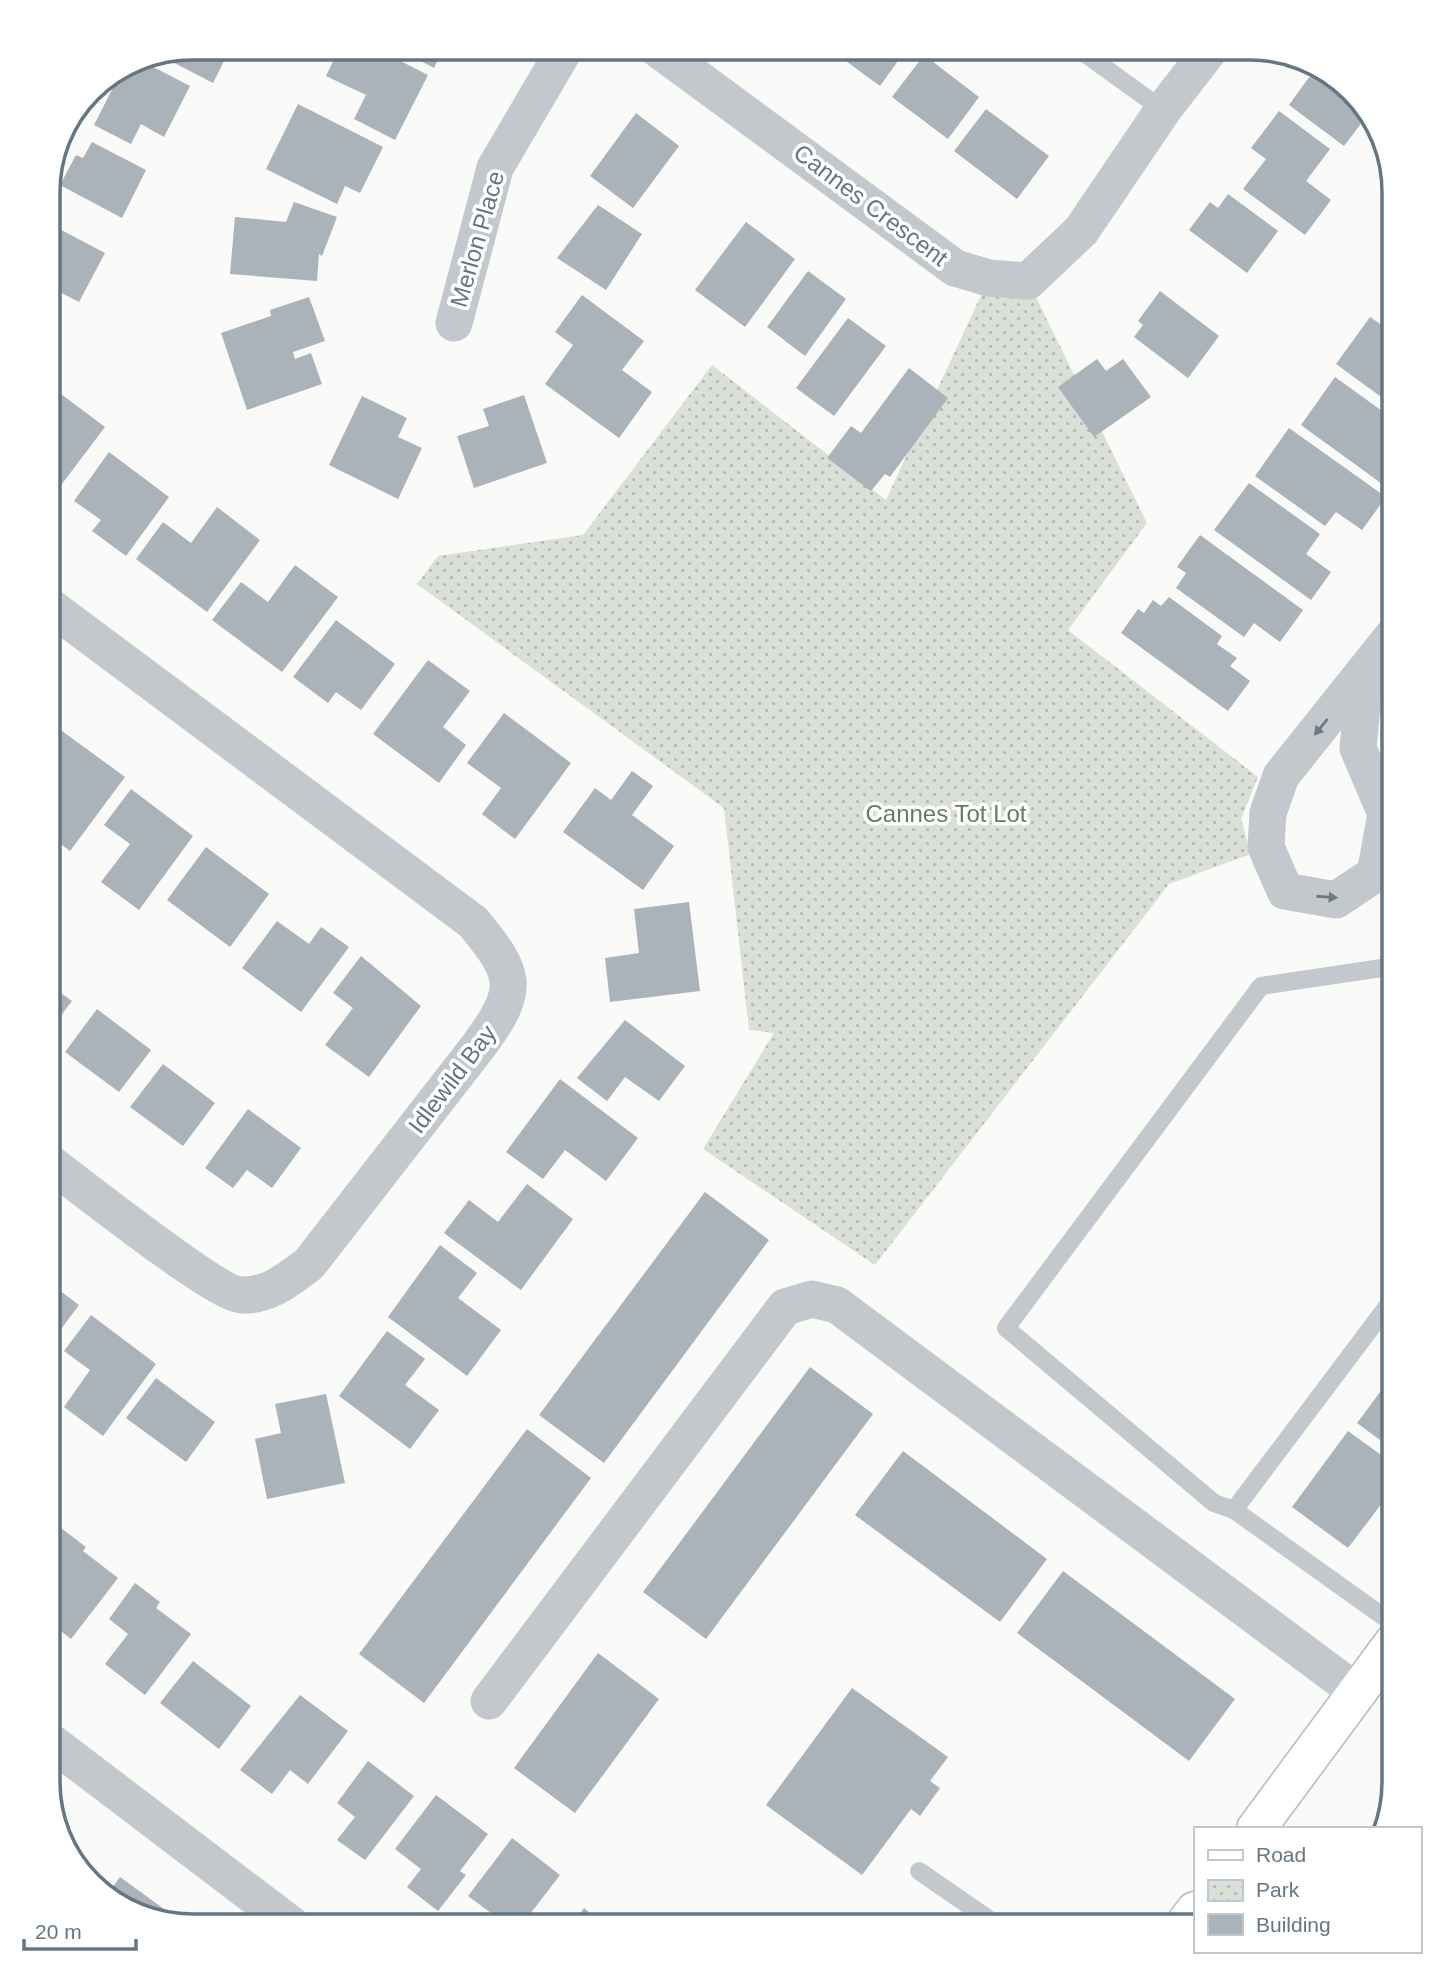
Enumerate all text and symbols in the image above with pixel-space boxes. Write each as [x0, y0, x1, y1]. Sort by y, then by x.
street label: Cannes Crescent [789, 138, 953, 272]
street label: Merlon Place [445, 168, 509, 310]
one-way arrow [1314, 718, 1329, 735]
park label: Cannes Tot Lot [865, 800, 1027, 827]
one-way arrow [1316, 892, 1338, 903]
street label: Idlewild Bay [403, 1020, 501, 1138]
legend [1194, 1827, 1421, 1953]
text: Road [1256, 1843, 1306, 1866]
text: Park [1256, 1878, 1300, 1901]
scale bar [24, 1908, 136, 1952]
text: Building [1256, 1913, 1331, 1936]
text: 20 m [35, 1920, 82, 1943]

